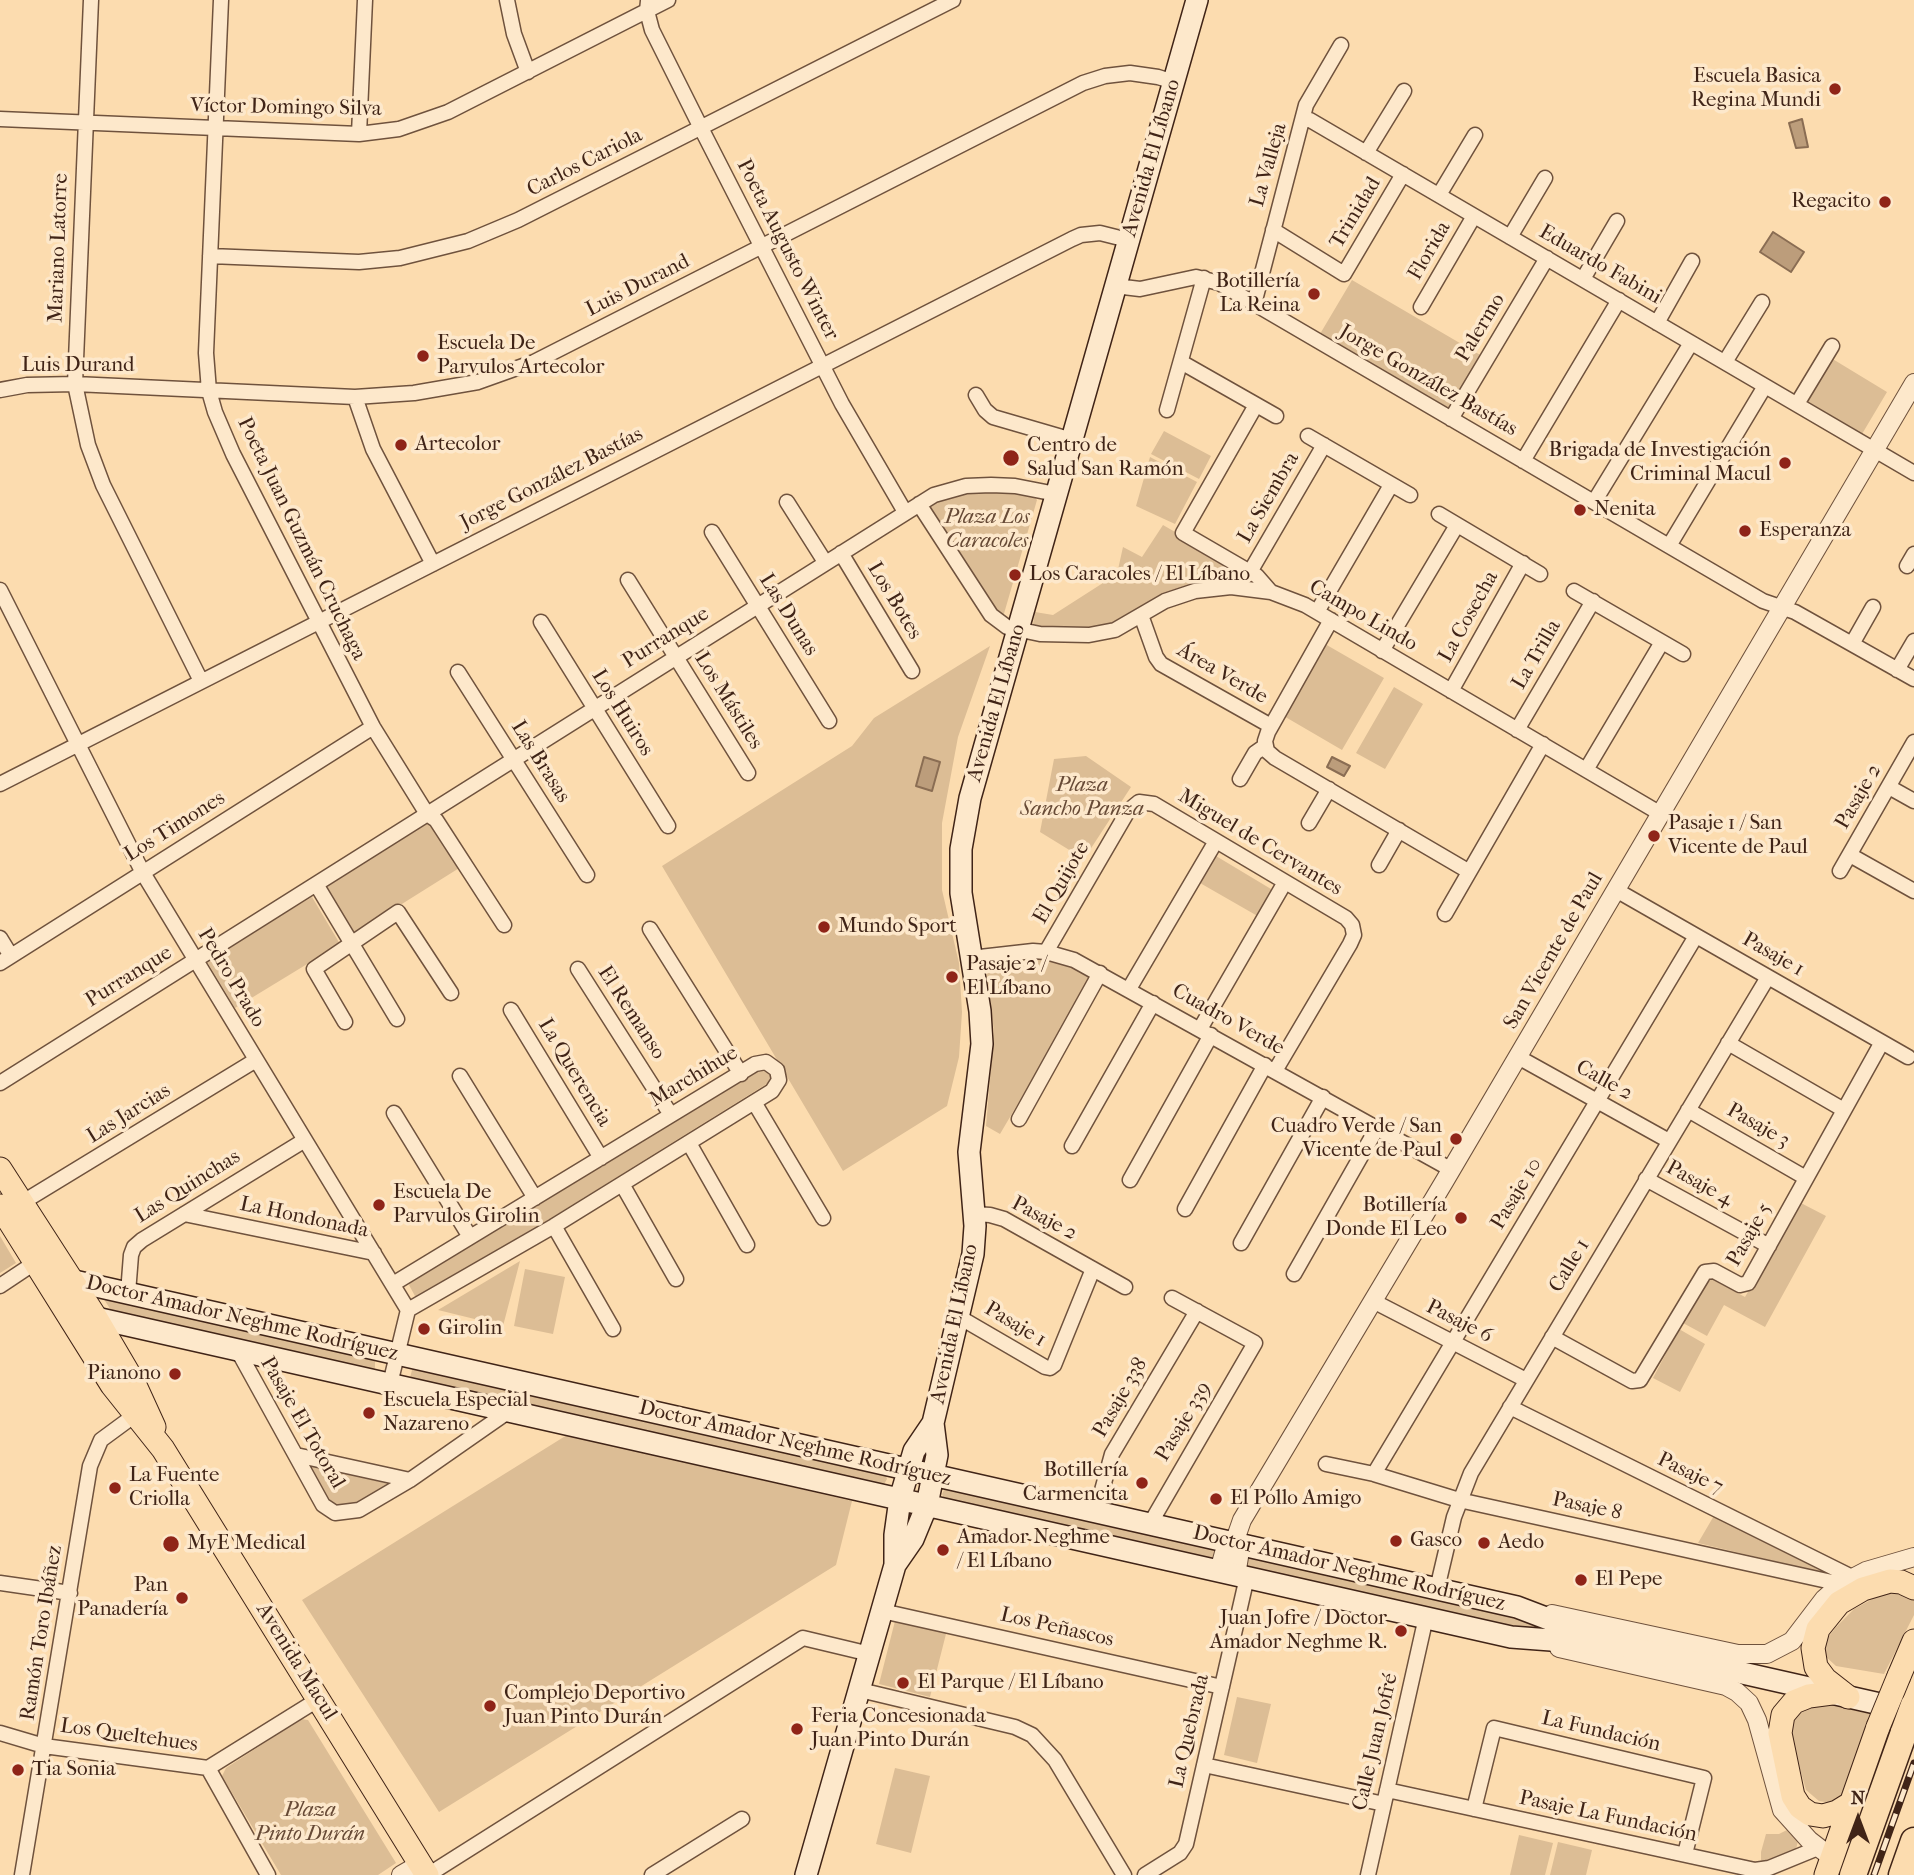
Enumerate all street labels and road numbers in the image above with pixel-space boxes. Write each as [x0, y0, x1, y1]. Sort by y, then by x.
street label: Avenida El Líbano [1117, 76, 1187, 240]
street label: Víctor Domingo Silva [190, 94, 382, 122]
street label: La Valleja [1245, 120, 1293, 210]
street label: Carlos Cariola [523, 123, 647, 203]
street label: Poeta Augusto Winter [730, 155, 844, 345]
street label: Mariano Latorre [44, 173, 74, 323]
street label: Trinidad [1325, 173, 1387, 253]
street label: Florida [1403, 217, 1457, 285]
street label: Eduardo Fabini [1534, 220, 1666, 310]
street label: Luis Durand [582, 249, 694, 323]
street label: Palermo [1451, 289, 1511, 367]
street label: Jorge González Bastías [1334, 320, 1522, 442]
street label: Luis Durand [21, 353, 135, 379]
street label: Poeta Juan Guzmán Cruchaga [231, 413, 371, 665]
street label: Jorge González Bastías [456, 422, 648, 536]
street label: La Siembra [1233, 448, 1305, 548]
street label: Los Botes [861, 558, 927, 644]
street label: La Cosecha [1434, 567, 1504, 667]
street label: Las Dunas [753, 569, 823, 661]
street label: Campo Lindo [1304, 575, 1422, 657]
street label: Purranque [618, 602, 714, 674]
street label: La Trilla [1507, 616, 1567, 694]
street label: Avenida El Líbano [962, 621, 1032, 785]
street label: Área Verde [1172, 638, 1272, 710]
street label: Los Mástiles [688, 648, 768, 754]
street label: Los Huiros [586, 665, 658, 761]
street label: Las Brasas [505, 716, 575, 808]
street label: Pasaje 2 [1830, 760, 1888, 834]
street label: Miguel de Cervantes [1173, 784, 1347, 902]
street label: Los Timones [120, 786, 230, 868]
street label: El Quijote [1028, 837, 1096, 929]
street label: San Vicente de Paul [1499, 868, 1609, 1034]
street label: Pedro Prado [192, 924, 270, 1032]
street label: Pasaje 1 [1738, 927, 1808, 983]
street label: Purranque [81, 941, 177, 1013]
street label: El Remanso [591, 962, 671, 1064]
street label: Cuadro Verde [1167, 979, 1289, 1061]
street label: La Querencia [532, 1014, 616, 1132]
street label: Marchihue [645, 1041, 743, 1113]
street label: Calle 2 [1571, 1055, 1637, 1107]
street label: Las Jarcias [83, 1079, 175, 1149]
street label: Pasaje 3 [1722, 1098, 1794, 1154]
street label: Las Quinchas [131, 1145, 245, 1229]
street label: Pasaje 10 [1486, 1154, 1548, 1234]
street label: Pasaje 4 [1661, 1155, 1737, 1213]
street label: Pasaje 2 [1007, 1191, 1081, 1247]
street label: La Hondonada [237, 1192, 371, 1244]
street label: Pasaje 5 [1722, 1199, 1778, 1271]
street label: Calle 1 [1544, 1235, 1596, 1297]
street label: Avenida El Líbano [926, 1242, 984, 1406]
street label: Doctor Amador Neghme Rodríguez [83, 1271, 401, 1367]
street label: Pasaje 6 [1422, 1295, 1496, 1349]
street label: Pasaje 1 [980, 1297, 1050, 1353]
street label: Pasaje El Totoral [254, 1353, 350, 1493]
street label: Pasaje 338 [1088, 1354, 1154, 1442]
street label: Pasaje 339 [1151, 1378, 1217, 1466]
street label: Doctor Amador Neghme Rodríguez [636, 1396, 954, 1492]
street label: Pasaje 7 [1653, 1447, 1727, 1501]
street label: Pasaje 8 [1550, 1487, 1624, 1527]
street label: Doctor Amador Neghme Rodríguez [1190, 1521, 1508, 1617]
street label: Ramón Toro Ibáñez [16, 1544, 68, 1722]
street label: Avenida Macul [250, 1599, 342, 1725]
street label: Los Peñascos [998, 1603, 1116, 1653]
street label: Calle Juan Jofré [1348, 1671, 1404, 1813]
street label: La Quebrada [1165, 1672, 1215, 1790]
street label: La Fundación [1539, 1706, 1663, 1758]
street label: Los Queltehues [58, 1714, 200, 1758]
street label: Pasaje La Fundación [1517, 1786, 1699, 1848]

